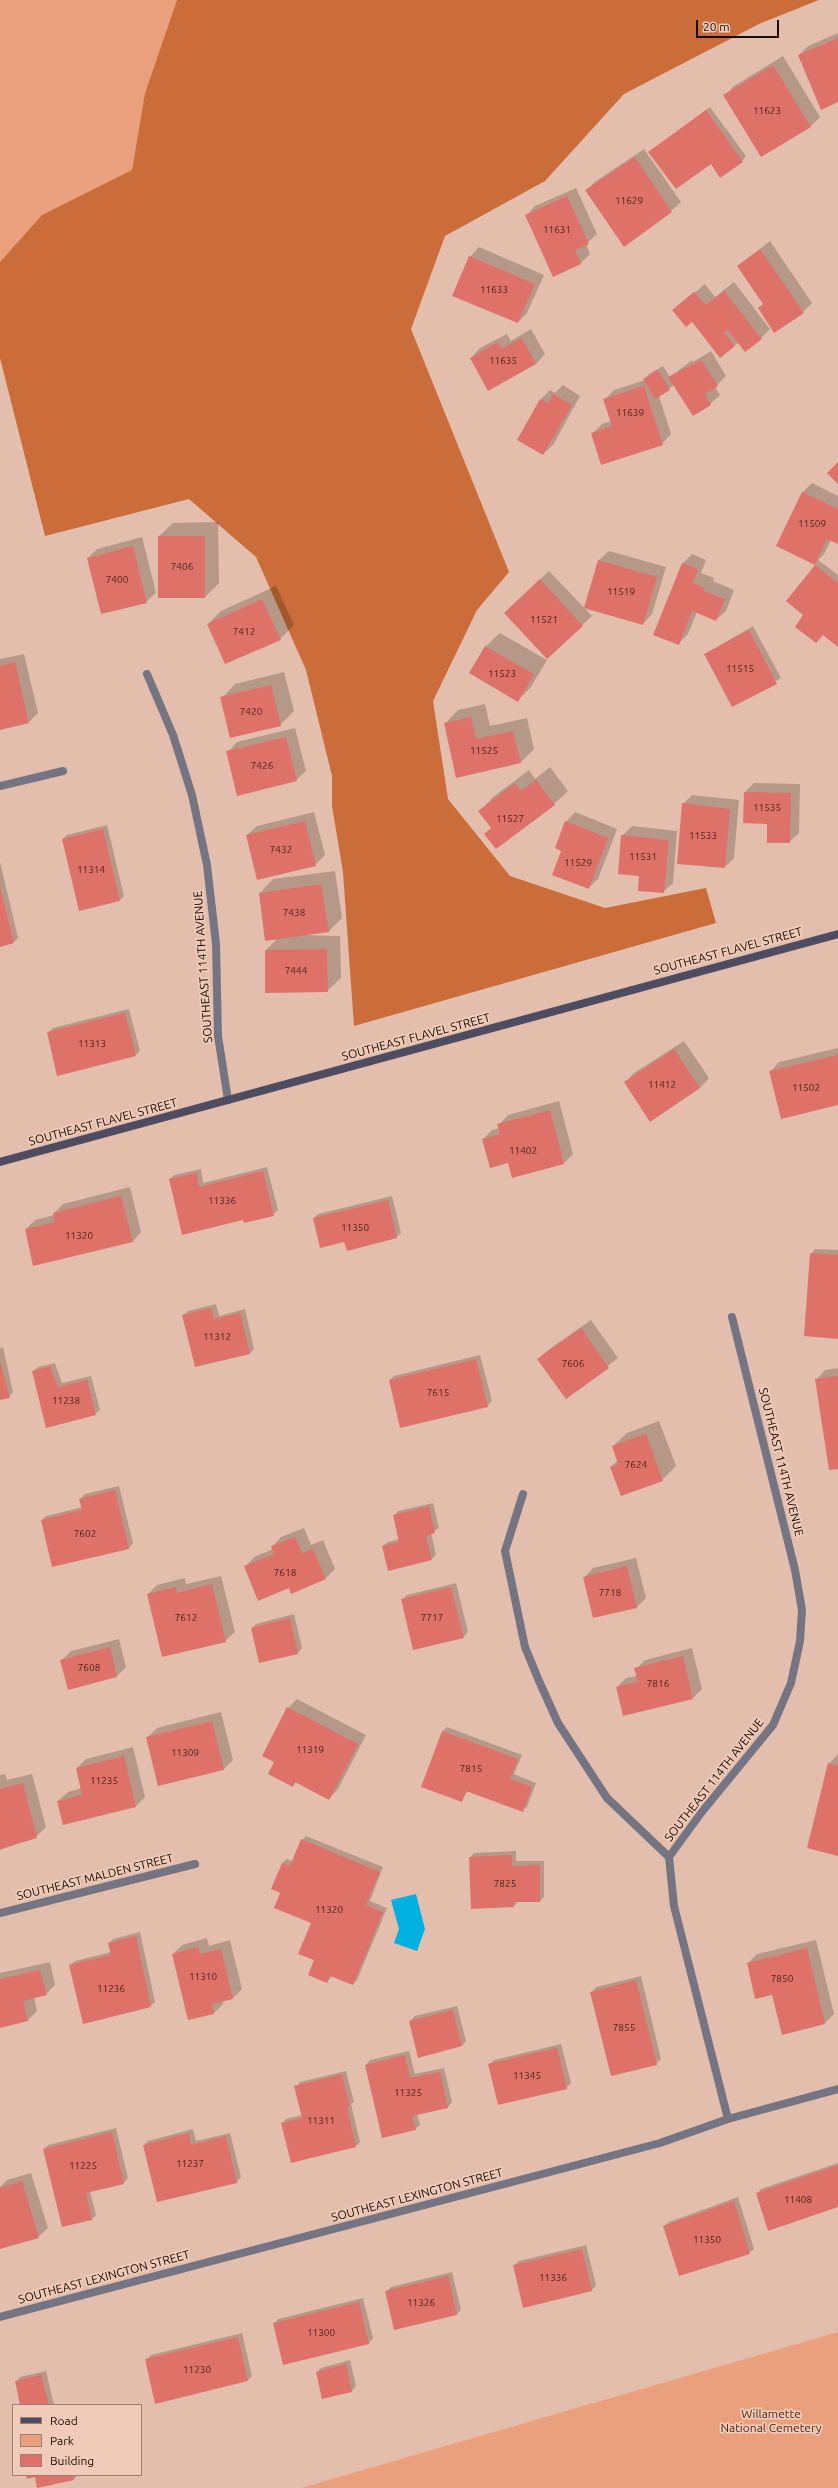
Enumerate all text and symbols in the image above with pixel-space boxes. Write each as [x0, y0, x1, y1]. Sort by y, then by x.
scale bar [698, 12, 781, 38]
text: 20 m [703, 20, 730, 33]
house number: 11623 [753, 105, 781, 117]
house number: 11629 [615, 195, 643, 207]
house number: 11631 [543, 224, 571, 236]
house number: 11633 [480, 284, 508, 296]
house number: 11635 [489, 355, 517, 367]
house number: 11639 [616, 407, 644, 419]
house number: 11509 [798, 518, 826, 530]
house number: 7406 [171, 561, 193, 573]
house number: 7400 [106, 574, 128, 586]
house number: 11519 [607, 586, 635, 598]
house number: 11521 [530, 614, 558, 626]
house number: 7412 [233, 626, 255, 638]
house number: 11515 [726, 663, 754, 675]
house number: 11523 [488, 668, 516, 680]
house number: 7420 [240, 706, 262, 718]
house number: 11525 [470, 745, 498, 757]
house number: 7426 [251, 760, 273, 772]
house number: 11535 [753, 802, 781, 814]
house number: 11527 [496, 813, 524, 825]
house number: 11533 [689, 830, 717, 842]
house number: 7432 [270, 844, 292, 856]
house number: 11531 [629, 851, 657, 863]
house number: 11529 [564, 857, 592, 869]
house number: 11314 [77, 864, 105, 876]
street label: SOUTHEAST 114TH AVENUE [190, 890, 216, 1044]
house number: 7438 [283, 907, 305, 919]
street label: SOUTHEAST FLAVEL STREET [652, 924, 804, 978]
house number: 7444 [285, 965, 307, 977]
street label: SOUTHEAST FLAVEL STREET [340, 1010, 492, 1064]
house number: 11313 [78, 1038, 106, 1050]
house number: 11412 [648, 1079, 676, 1091]
house number: 11502 [792, 1082, 820, 1094]
street label: SOUTHEAST FLAVEL STREET [27, 1095, 179, 1149]
house number: 11402 [509, 1145, 537, 1157]
house number: 11336 [208, 1195, 236, 1207]
house number: 11350 [341, 1222, 369, 1234]
house number: 11320 [65, 1230, 93, 1242]
house number: 11312 [203, 1331, 231, 1343]
house number: 7606 [562, 1358, 584, 1370]
street label: SOUTHEAST 114TH AVENUE [756, 1386, 806, 1538]
house number: 7615 [427, 1387, 449, 1399]
house number: 11238 [52, 1395, 80, 1407]
house number: 7624 [625, 1459, 647, 1471]
house number: 7602 [74, 1528, 96, 1540]
house number: 7618 [274, 1567, 296, 1579]
house number: 7718 [599, 1587, 621, 1599]
house number: 7612 [175, 1612, 197, 1624]
house number: 7717 [421, 1612, 443, 1624]
house number: 7608 [78, 1662, 100, 1674]
house number: 7816 [647, 1678, 669, 1690]
street label: SOUTHEAST 114TH AVENUE [661, 1715, 767, 1845]
house number: 11319 [296, 1744, 324, 1756]
house number: 11309 [171, 1747, 199, 1759]
house number: 7815 [460, 1763, 482, 1775]
house number: 11235 [90, 1775, 118, 1787]
street label: SOUTHEAST MALDEN STREET [15, 1851, 175, 1903]
house number: 7825 [494, 1878, 516, 1890]
house number: 11320 [315, 1904, 343, 1916]
house number: 11310 [189, 1971, 217, 1983]
house number: 7850 [771, 1973, 793, 1985]
house number: 11236 [97, 1983, 125, 1995]
house number: 7855 [613, 2022, 635, 2034]
house number: 11345 [513, 2070, 541, 2082]
house number: 11325 [394, 2087, 422, 2099]
house number: 11311 [307, 2115, 335, 2127]
house number: 11237 [176, 2158, 204, 2170]
house number: 11225 [69, 2160, 97, 2172]
street label: SOUTHEAST LEXINGTON STREET [330, 2165, 504, 2225]
house number: 11408 [784, 2194, 812, 2206]
house number: 11350 [693, 2234, 721, 2246]
street label: SOUTHEAST LEXINGTON STREET [17, 2247, 191, 2307]
house number: 11336 [539, 2272, 567, 2284]
house number: 11326 [407, 2297, 435, 2309]
house number: 11300 [307, 2327, 335, 2339]
house number: 11230 [183, 2364, 211, 2376]
legend [12, 2404, 142, 2476]
park label: Willamette National Cemetery [720, 2407, 822, 2435]
text: Road [50, 2414, 78, 2427]
text: Park [50, 2434, 74, 2447]
text: Building [50, 2454, 94, 2467]

